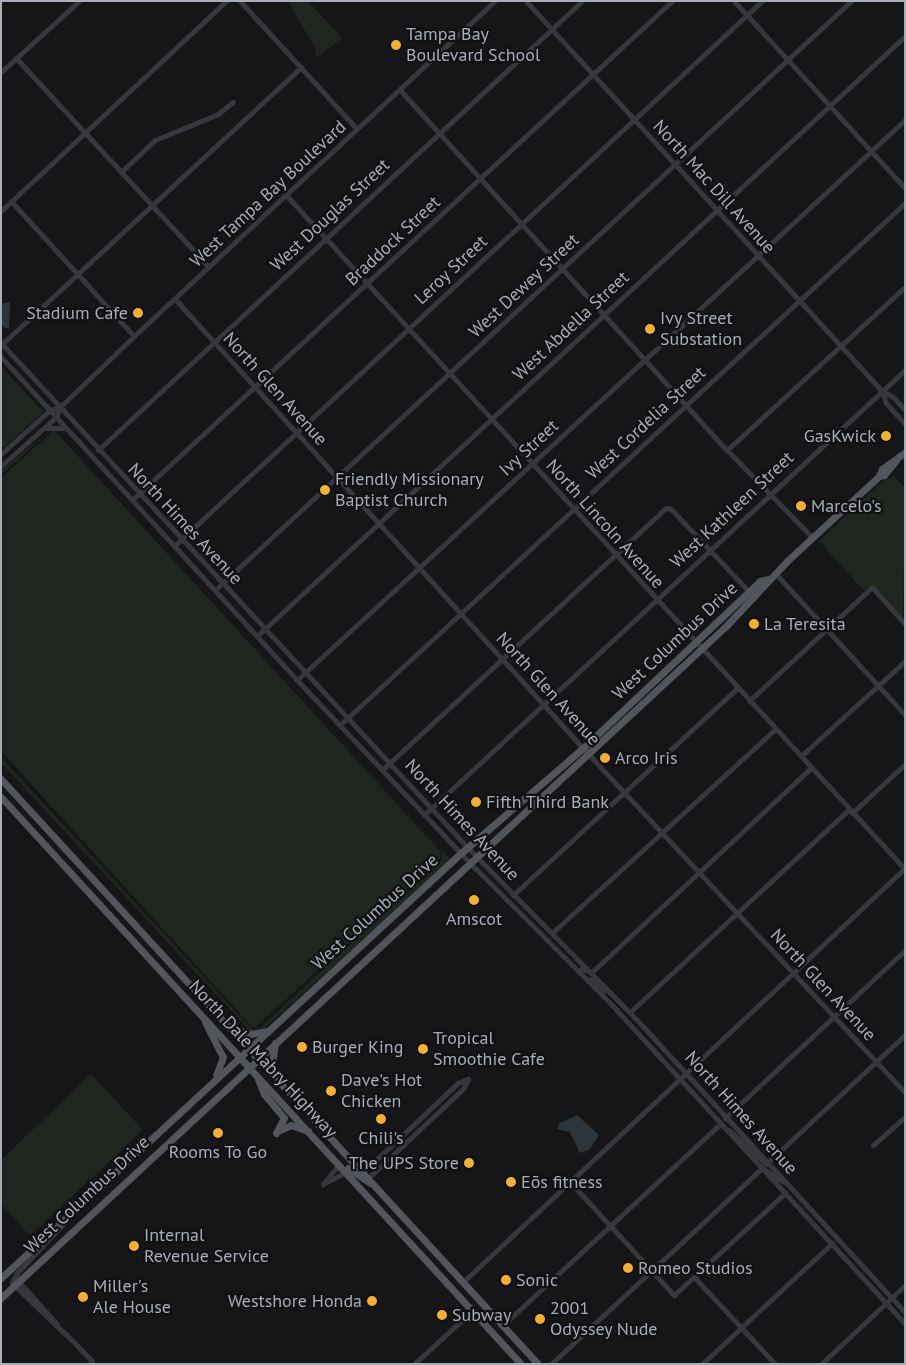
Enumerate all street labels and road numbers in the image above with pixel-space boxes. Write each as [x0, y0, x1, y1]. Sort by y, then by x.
street label: North Mac Dill Avenue [648, 115, 780, 259]
street label: West Tampa Bay Boulevard [185, 116, 351, 272]
street label: West Douglas Street [266, 154, 394, 276]
street label: Braddock Street [341, 191, 445, 291]
street label: West Dewey Street [464, 229, 584, 343]
street label: Leroy Street [410, 231, 492, 309]
street label: West Abdella Street [508, 267, 634, 385]
street label: North Glen Avenue [218, 328, 332, 450]
street label: West Cordelia Street [582, 362, 710, 484]
street label: Ivy Street [495, 415, 563, 481]
street label: West Kathleen Street [666, 447, 798, 573]
street label: North Lincoln Avenue [541, 455, 669, 593]
street label: North Himes Avenue [123, 459, 247, 589]
street label: West Columbus Drive [608, 578, 742, 704]
street label: North Glen Avenue [491, 628, 605, 750]
street label: North Himes Avenue [400, 755, 524, 885]
street label: West Columbus Drive [307, 850, 443, 974]
street label: North Glen Avenue [766, 924, 880, 1046]
street label: North Dale Mabry Highway [184, 975, 342, 1143]
street label: North Himes Avenue [680, 1047, 802, 1179]
street label: West Columbus Drive [20, 1132, 154, 1258]

